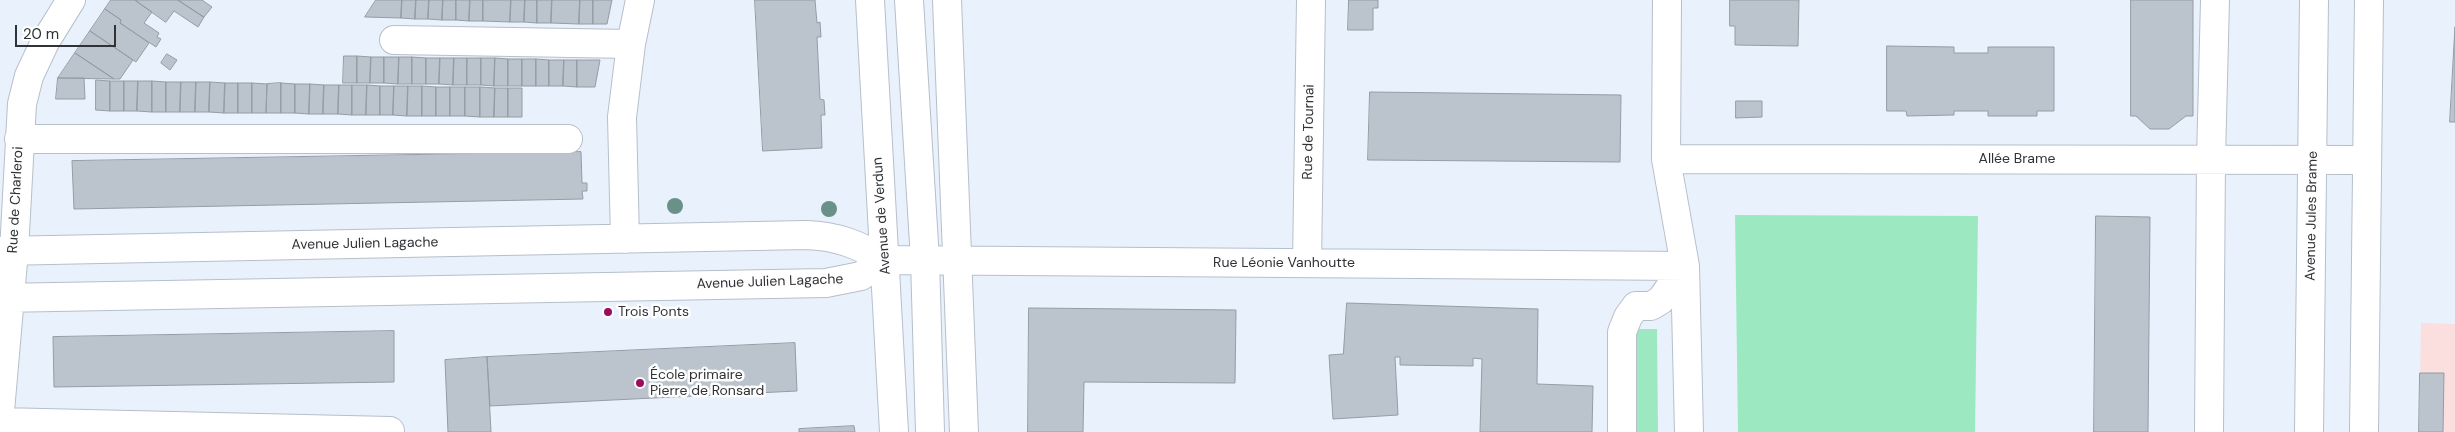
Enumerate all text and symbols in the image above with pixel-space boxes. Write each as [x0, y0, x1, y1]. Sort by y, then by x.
scale bar [18, 15, 119, 47]
text: 20 m [23, 24, 59, 44]
street label: Rue de Tournai [1300, 84, 1318, 180]
street label: Rue de Charleroi [5, 146, 27, 254]
street label: Allée Brame [1979, 151, 2055, 167]
street label: Avenue Jules Brame [2302, 151, 2322, 281]
street label: Avenue de Verdun [870, 157, 894, 275]
street label: Avenue Julien Lagache [291, 234, 439, 254]
street label: Rue Léonie Vanhoutte [1213, 255, 1355, 271]
street label: Avenue Julien Lagache [696, 271, 844, 293]
place label: Trois Ponts [618, 304, 689, 320]
marker: Trois Ponts [602, 306, 614, 318]
place label: École primaire Pierre de Ronsard [650, 367, 764, 400]
marker: École primaire Pierre de Ronsard [634, 377, 646, 389]

